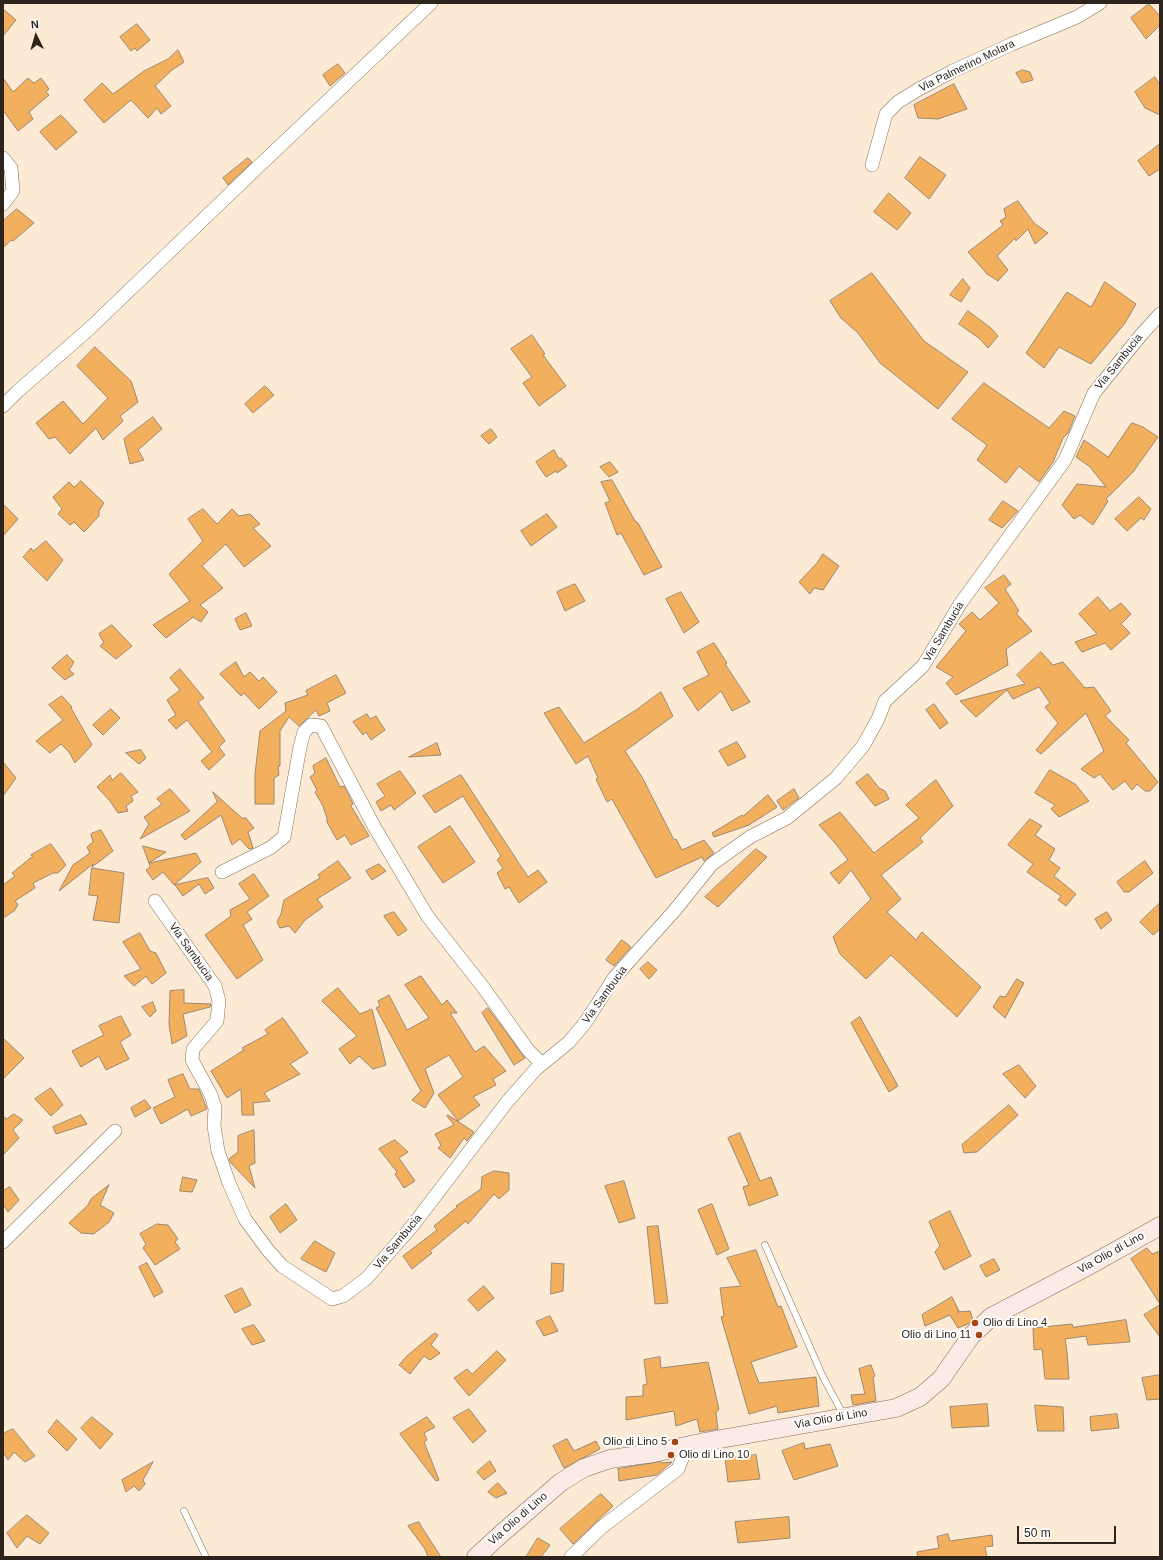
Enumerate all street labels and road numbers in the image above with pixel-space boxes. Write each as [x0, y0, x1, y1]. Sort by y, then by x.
street label: Via Palmerino Molara [917, 37, 1017, 95]
street label: Via Sambucia [1093, 332, 1145, 392]
street label: Via Sambucia [921, 600, 967, 664]
street label: Via Sambucia [166, 920, 216, 984]
street label: Via Sambucia [580, 964, 630, 1026]
street label: Via Sambucia [371, 1212, 425, 1272]
street label: Via Olio di Lino [1076, 1229, 1146, 1277]
street label: Via Olio di Lino [794, 1406, 868, 1432]
street label: Via Olio di Lino [486, 1490, 550, 1548]

